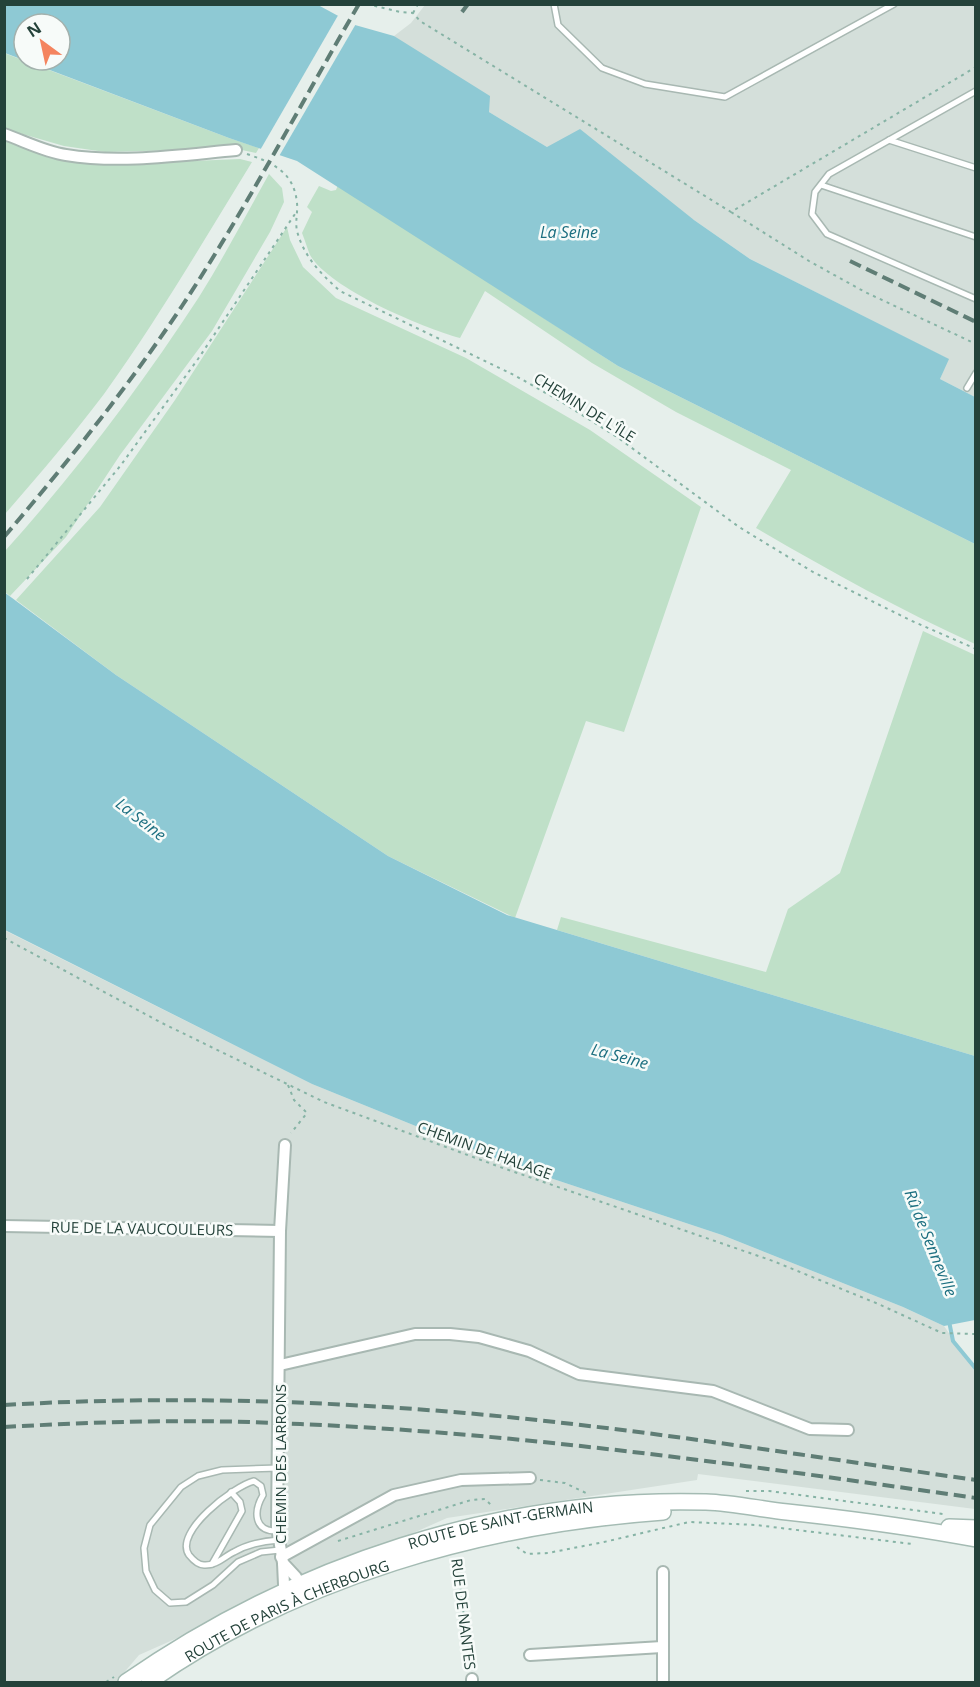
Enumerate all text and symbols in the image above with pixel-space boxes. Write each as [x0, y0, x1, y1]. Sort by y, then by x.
north arrow [12, 12, 72, 72]
text: N [22, 17, 45, 42]
water label: La Seine [540, 221, 598, 243]
street label: CHEMIN DE L'ÎLE [530, 368, 640, 446]
water label: La Seine [111, 792, 171, 846]
water label: La Seine [589, 1038, 651, 1074]
street label: CHEMIN DE HALAGE [415, 1116, 555, 1184]
water label: Rû de Senneville [899, 1186, 963, 1300]
street label: RUE DE LA VAUCOULEURS [50, 1216, 234, 1240]
street label: CHEMIN DES LARRONS [270, 1384, 290, 1544]
street label: ROUTE DE SAINT-GERMAIN [405, 1496, 594, 1553]
street label: ROUTE DE PARIS À CHERBOURG [181, 1555, 392, 1666]
street label: RUE DE NANTES [447, 1557, 481, 1671]

